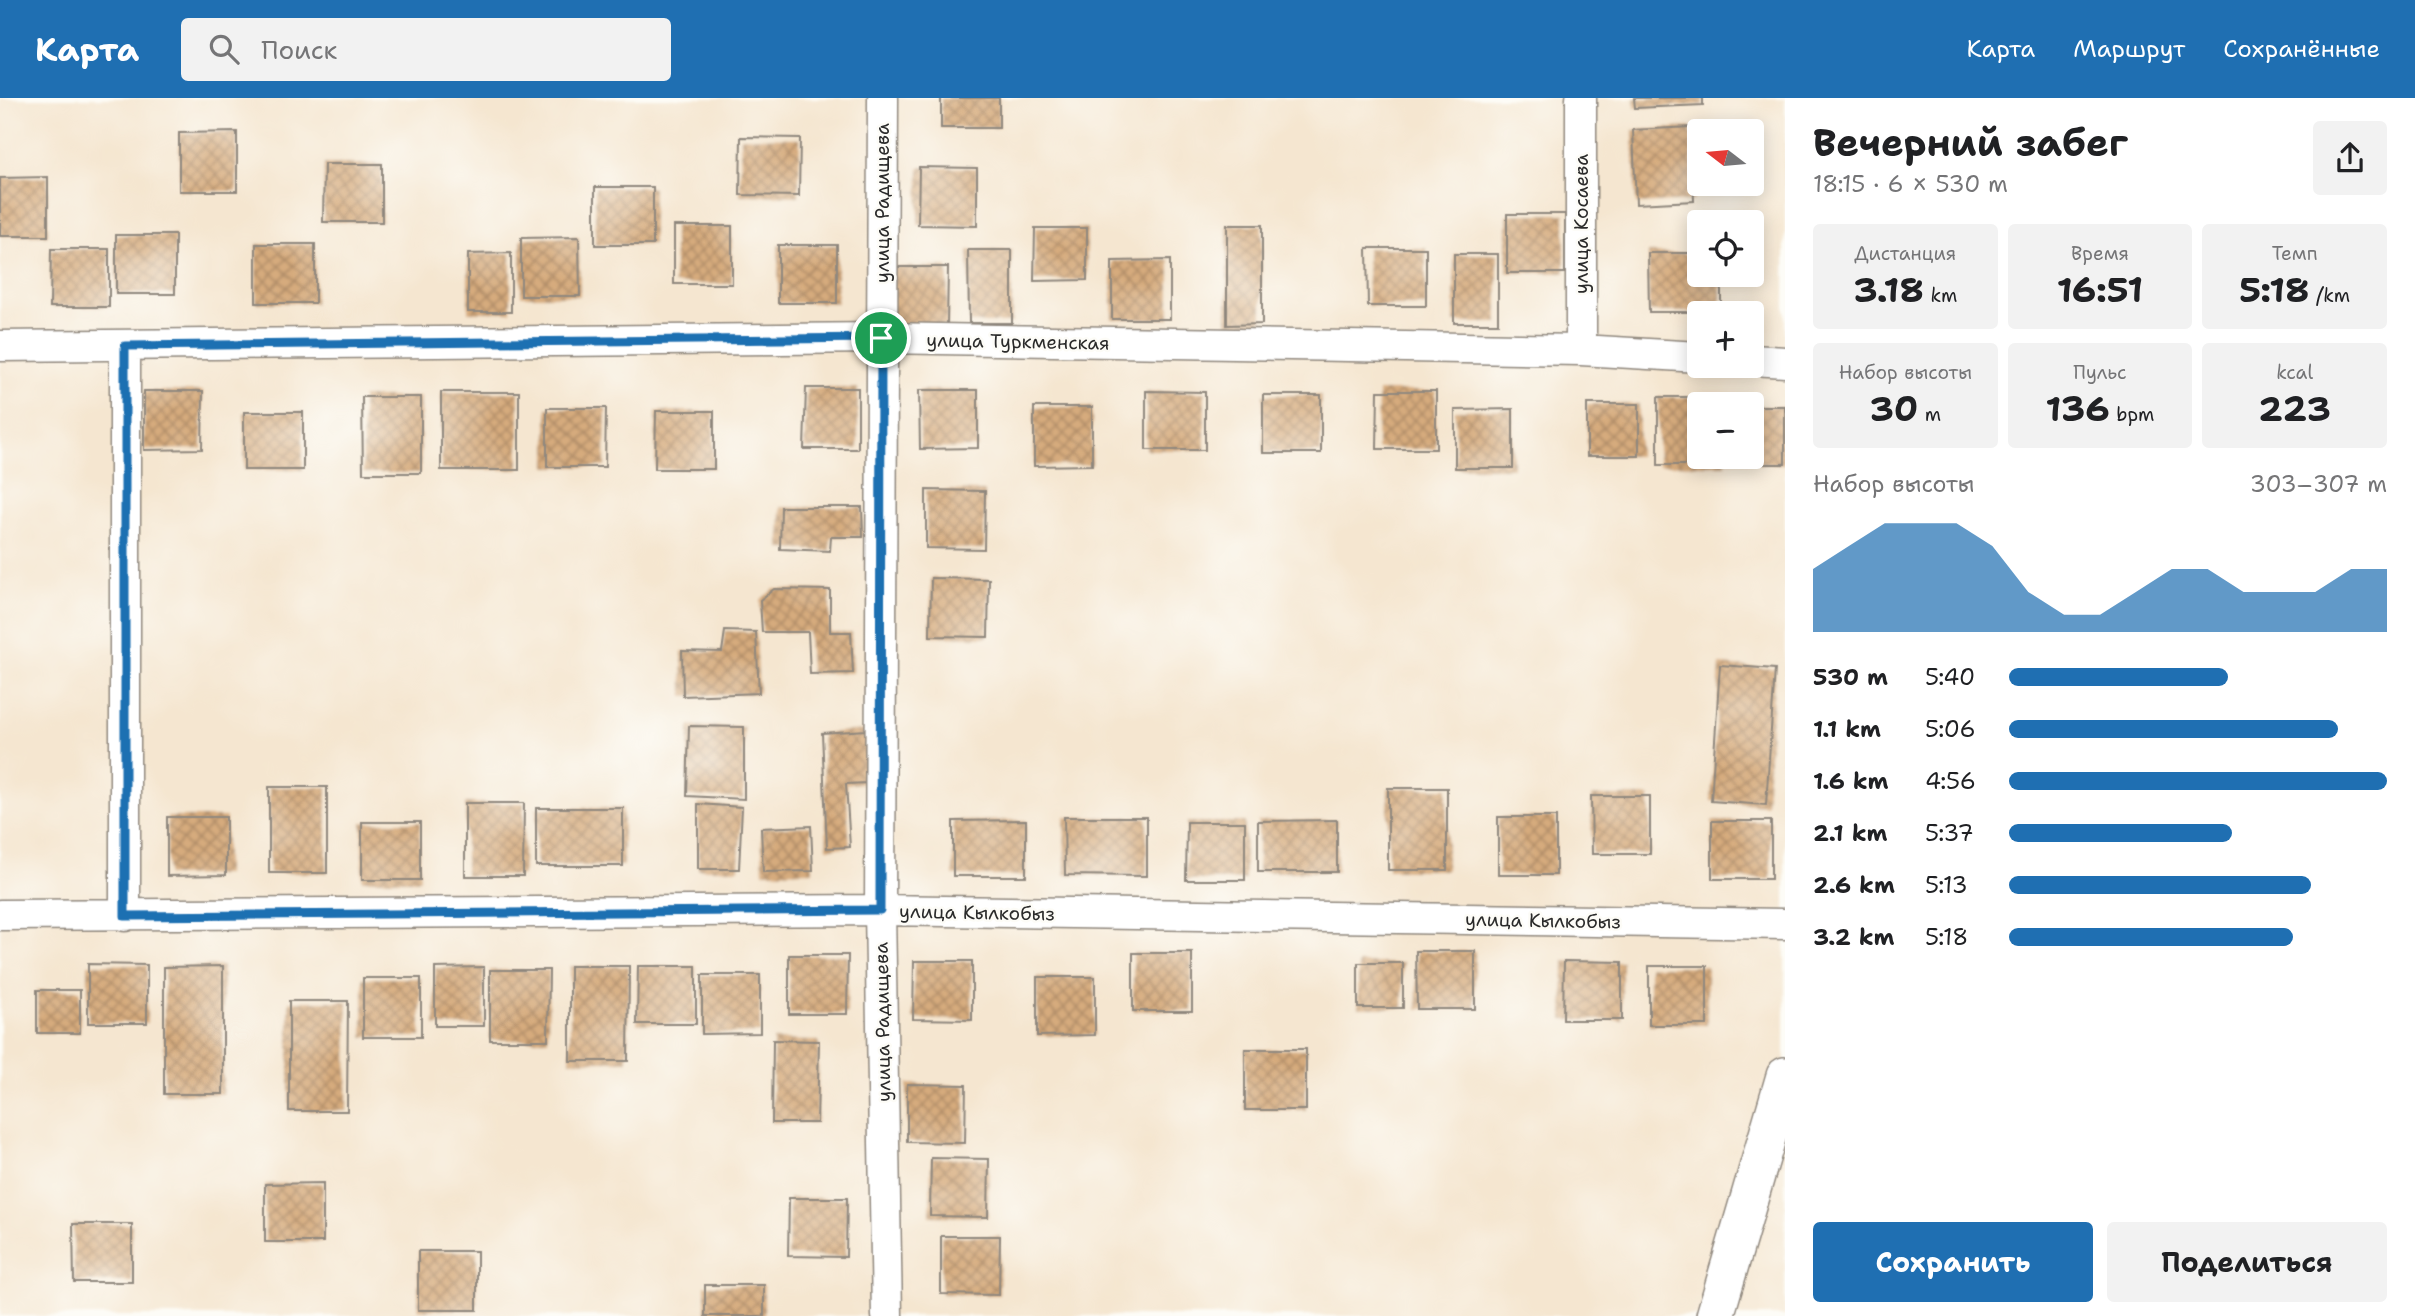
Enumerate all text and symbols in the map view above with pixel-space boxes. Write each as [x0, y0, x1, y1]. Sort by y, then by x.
search box [181, 18, 671, 81]
text: Карта [35, 27, 139, 72]
icon: search [205, 30, 243, 68]
text: Поиск [261, 32, 337, 67]
text: Карта [1967, 33, 2035, 65]
text: Маршрут [2073, 33, 2185, 65]
text: Сохранённые [2223, 33, 2380, 65]
text: Вечерний забег [1813, 117, 2128, 168]
north arrow [1687, 119, 1764, 196]
map controls [1687, 119, 1764, 469]
button: share [2313, 121, 2387, 195]
street label: улица Радищева [870, 123, 895, 283]
street label: улица Косаева [1569, 154, 1594, 294]
text: 18:15 · 6 × 530 m [1813, 169, 2008, 199]
button: locate [1687, 210, 1764, 287]
text: Дистанция [1854, 241, 1956, 266]
text: Время [2071, 241, 2129, 266]
text: Темп [2272, 241, 2318, 266]
text: 3.18 [1853, 266, 1924, 313]
text: 16:51 [2057, 266, 2143, 313]
text: 5:18 [2239, 266, 2310, 313]
text: km [1924, 283, 1957, 308]
text: /km [2310, 283, 2350, 308]
button: + [1687, 301, 1764, 378]
pin [851, 308, 911, 368]
icon: arrive [862, 319, 900, 357]
street label: улица Туркменская [926, 327, 1110, 356]
text: Набор высоты [1839, 360, 1972, 385]
text: Пульс [2073, 360, 2127, 385]
text: kcal [2276, 360, 2313, 385]
text: 30 [1869, 385, 1918, 432]
text: 136 [2046, 385, 2110, 432]
text: 223 [2258, 385, 2331, 432]
button: − [1687, 392, 1764, 469]
text: m [1918, 402, 1941, 427]
text: bpm [2110, 402, 2154, 427]
text: Набор высоты [1813, 469, 1974, 499]
text: 303–307 m [2250, 469, 2387, 499]
text: 530 m [1813, 662, 1888, 692]
text: 5:40 [1925, 662, 1975, 692]
text: 1.1 km [1813, 714, 1881, 744]
text: 5:06 [1925, 714, 1976, 744]
text: 1.6 km [1813, 766, 1888, 796]
text: 4:56 [1925, 766, 1976, 796]
text: 2.1 km [1813, 818, 1887, 848]
text: 5:37 [1925, 818, 1974, 848]
text: 2.6 km [1813, 870, 1895, 900]
text: 5:13 [1925, 870, 1968, 900]
street label: улица Кылкобыз [899, 899, 1055, 926]
street label: улица Кылкобыз [1465, 907, 1621, 934]
text: 3.2 km [1813, 922, 1895, 952]
text: 5:18 [1925, 922, 1968, 952]
street label: улица Радищева [869, 942, 896, 1102]
button: Сохранить [1813, 1222, 2093, 1302]
button: Поделиться [2107, 1222, 2387, 1302]

